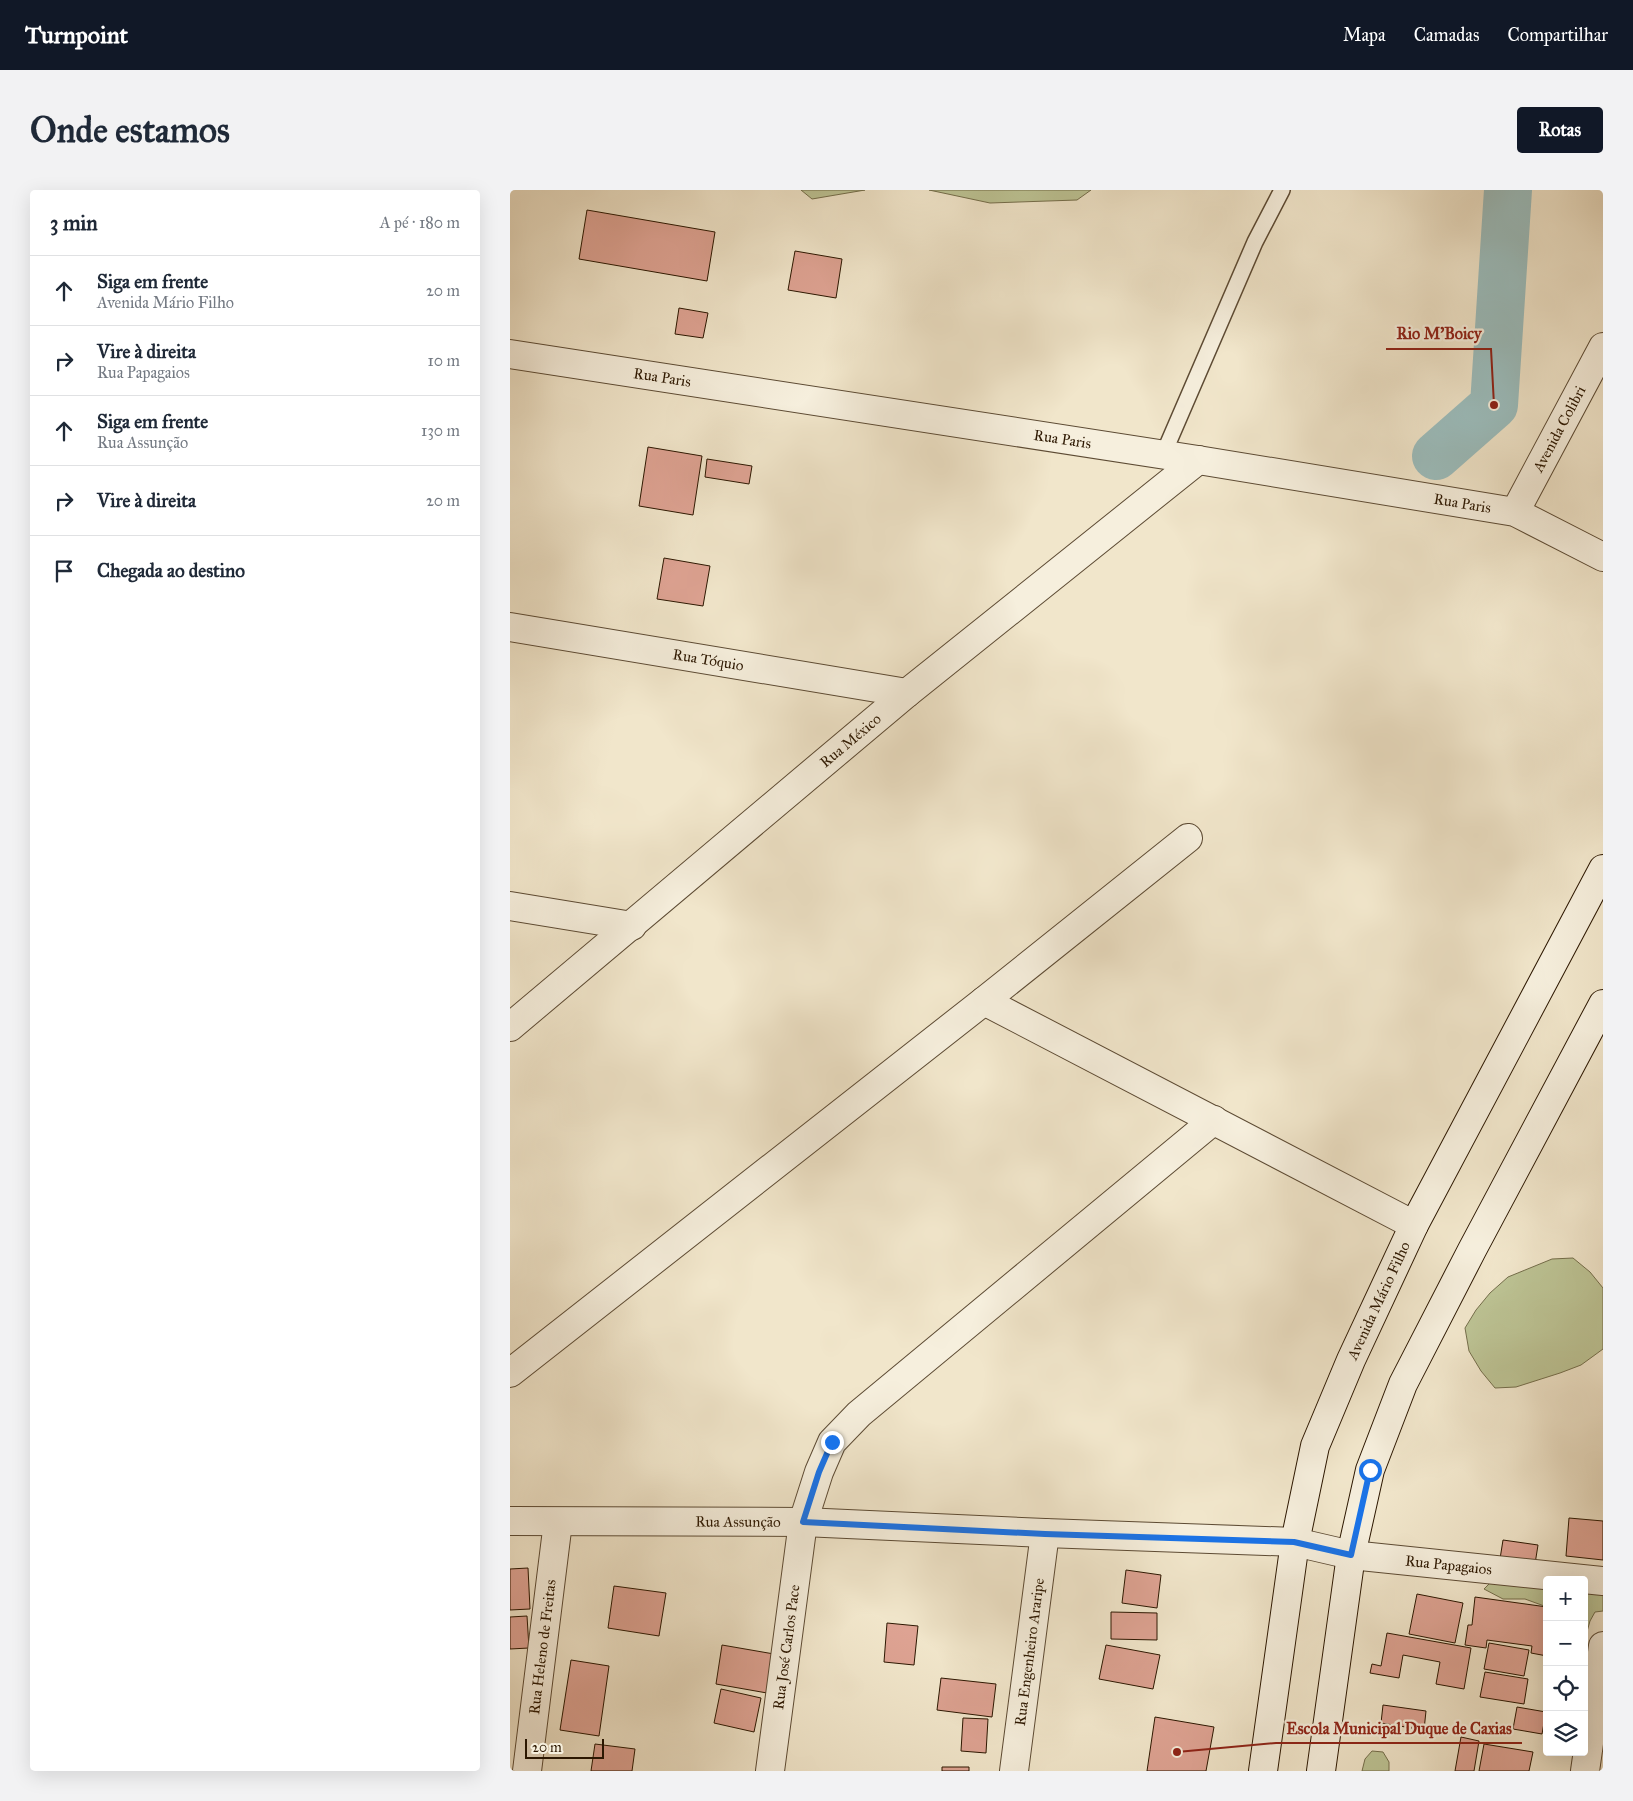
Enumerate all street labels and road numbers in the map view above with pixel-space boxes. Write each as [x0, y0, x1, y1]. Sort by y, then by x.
street label: Rua Paris [632, 364, 692, 391]
street label: Avenida Colibri [1528, 383, 1590, 476]
street label: Rua Paris [1032, 426, 1092, 452]
street label: Rua Paris [1432, 490, 1492, 517]
street label: Rua Tóquio [671, 645, 745, 675]
street label: Rua México [816, 710, 885, 771]
street label: Avenida Mário Filho [1343, 1238, 1414, 1364]
street label: Rua Assunção [695, 1513, 781, 1531]
street label: Rua Papagaios [1404, 1552, 1493, 1578]
street label: Rua Engenheiro Araripe [1011, 1577, 1048, 1727]
street label: Rua Heleno de Freitas [525, 1578, 560, 1715]
street label: Rua José Carlos Pace [769, 1583, 804, 1711]

